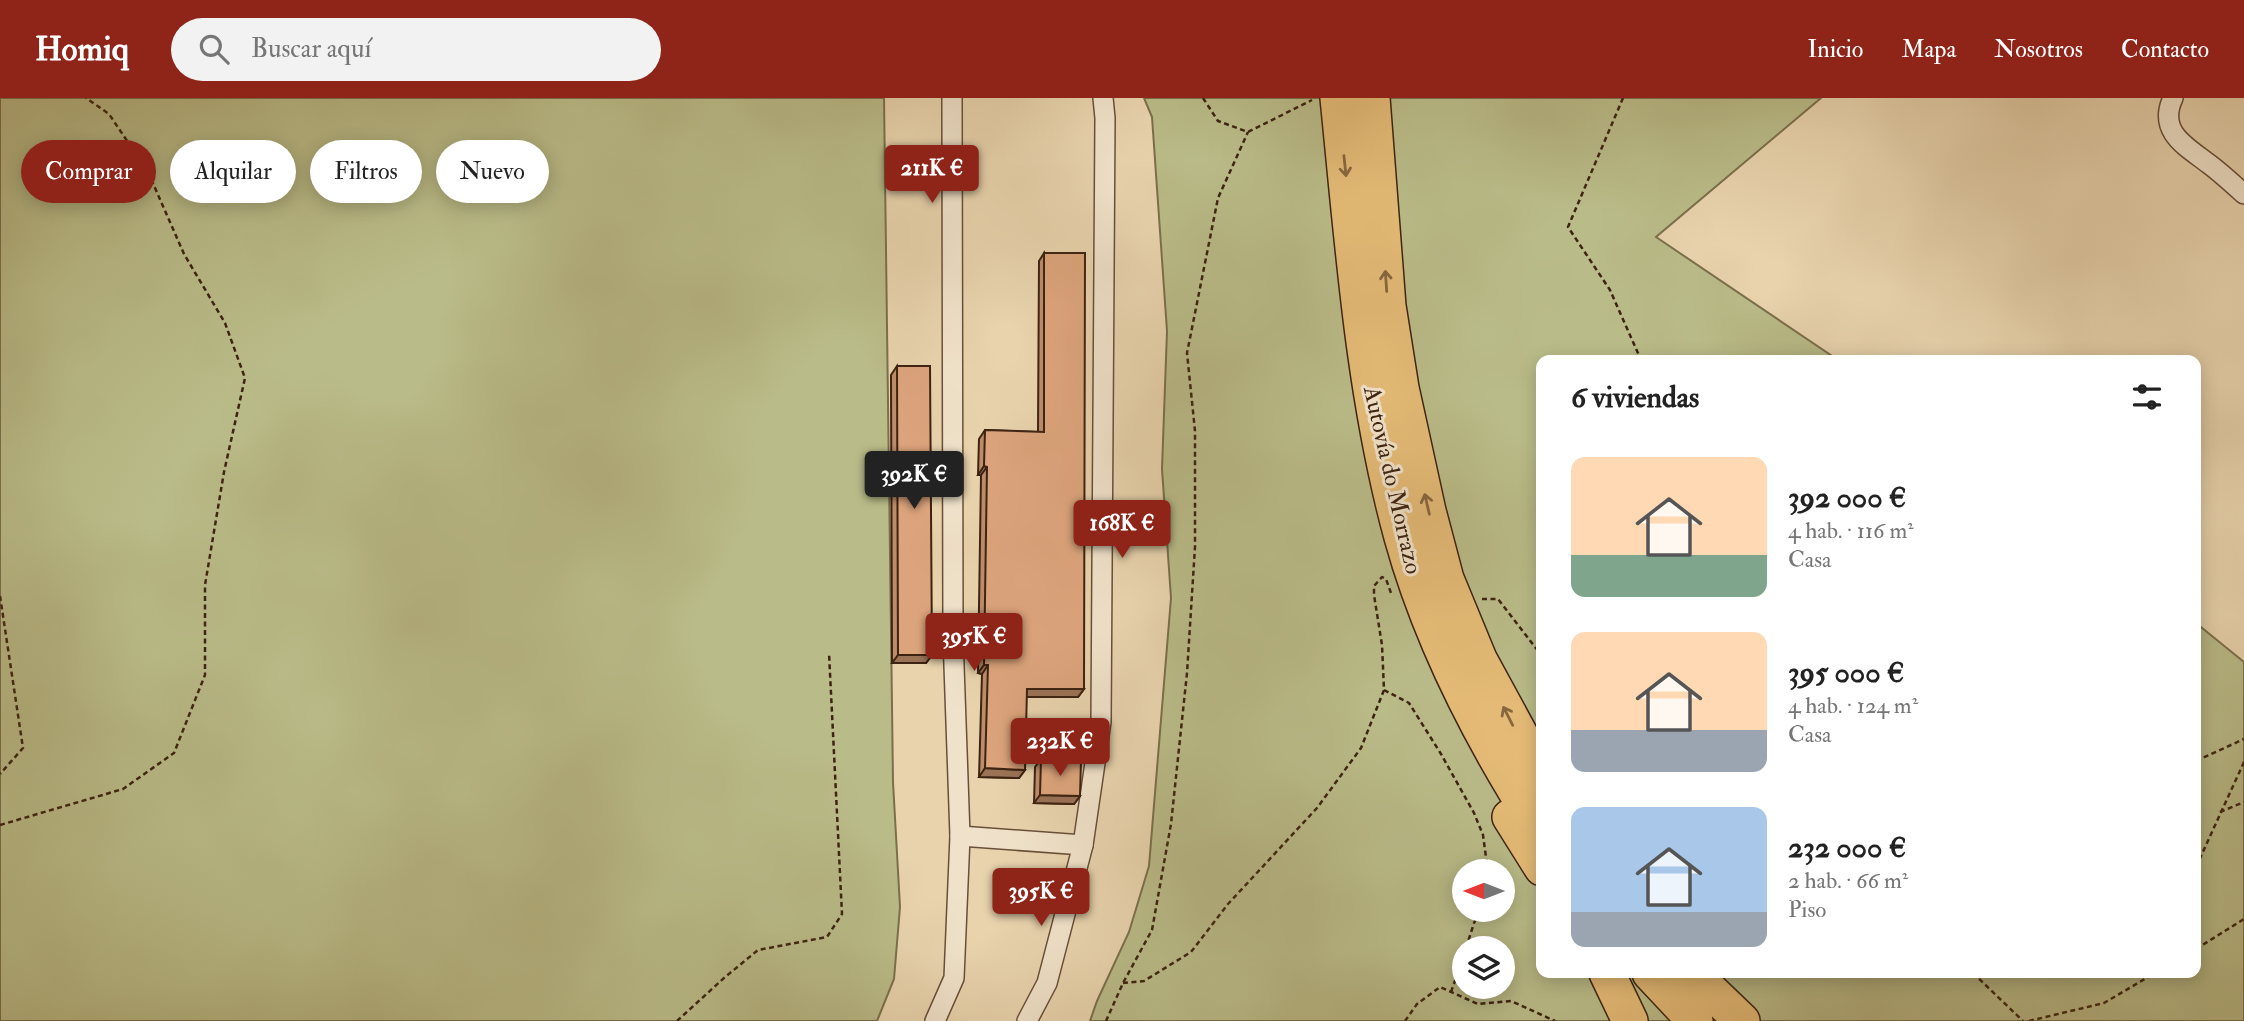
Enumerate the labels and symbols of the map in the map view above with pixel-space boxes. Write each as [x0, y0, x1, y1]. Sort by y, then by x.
pin: 211K € [875, 146, 989, 205]
one-way arrow [1339, 154, 1352, 177]
one-way arrow [1379, 270, 1392, 293]
street label: Autovía do Morrazo [1356, 382, 1429, 577]
pin: 392K € [857, 452, 971, 511]
one-way arrow [1420, 494, 1433, 516]
pin: 168K € [1065, 500, 1179, 560]
pin: 395K € [917, 614, 1031, 673]
one-way arrow [1501, 706, 1515, 727]
pin: 232K € [1003, 718, 1117, 778]
north arrow [1452, 859, 1516, 922]
pin: 395K € [984, 868, 1098, 928]

